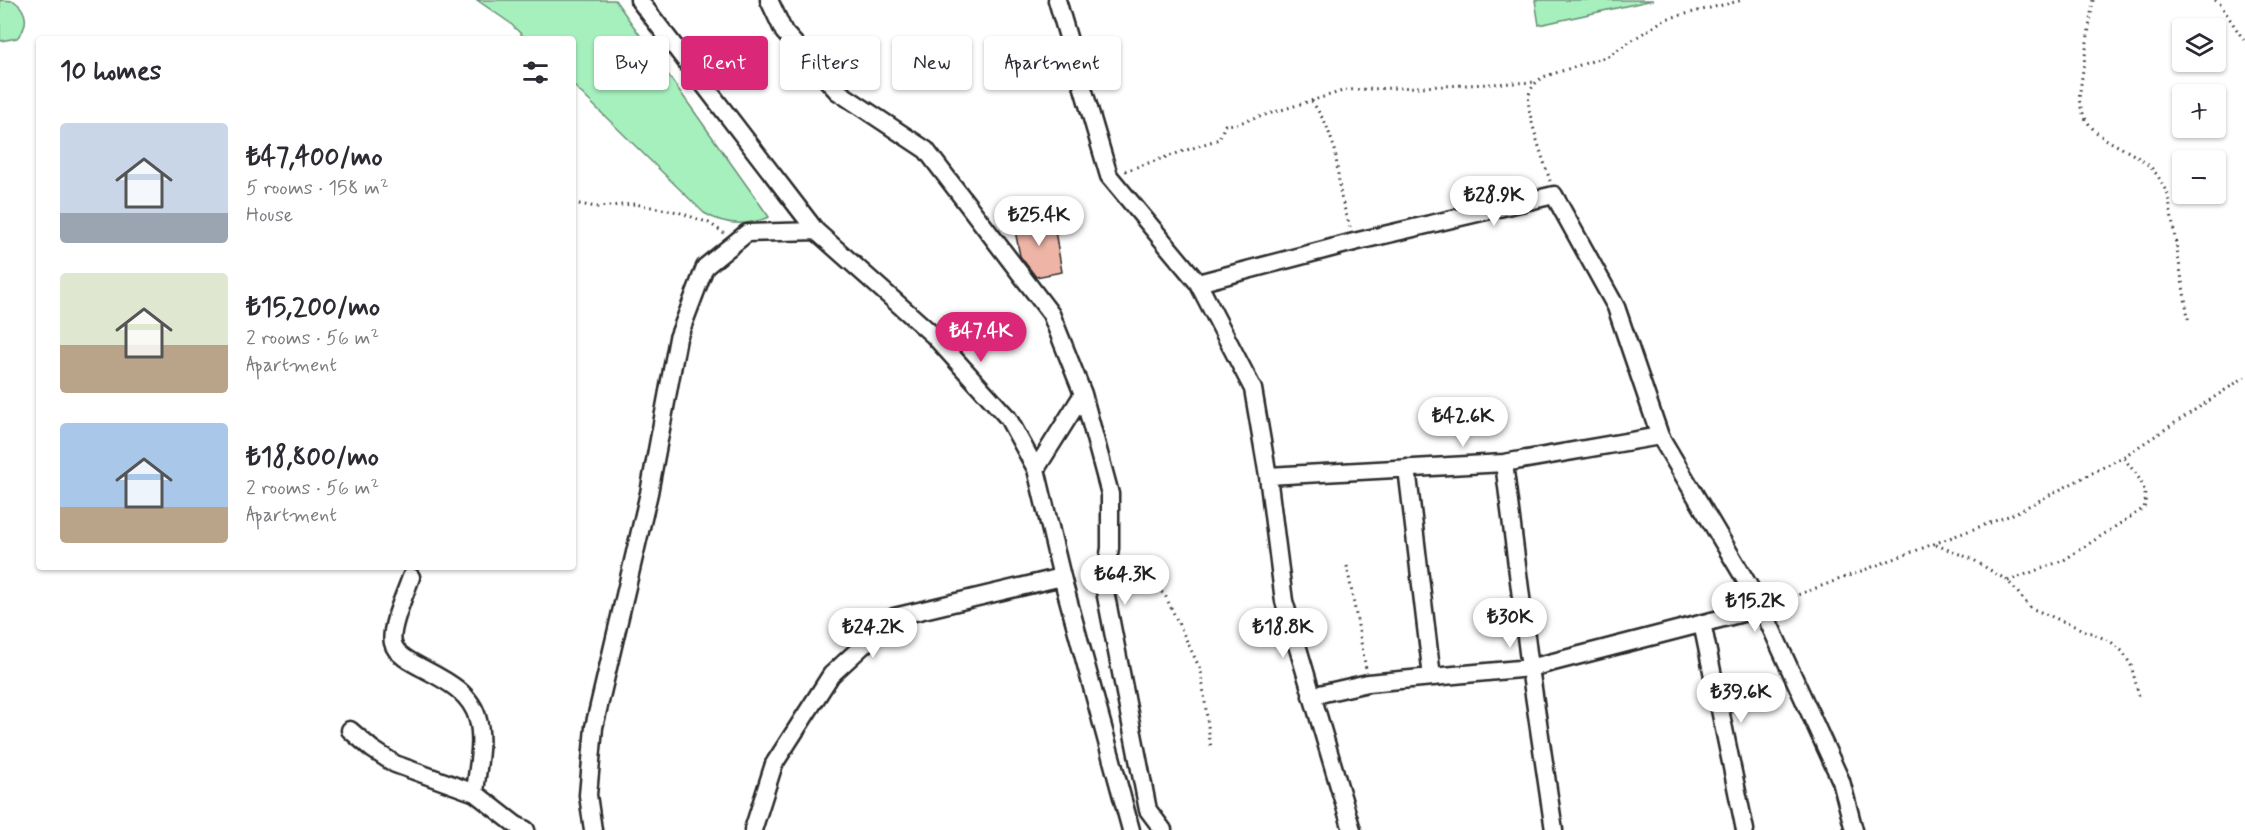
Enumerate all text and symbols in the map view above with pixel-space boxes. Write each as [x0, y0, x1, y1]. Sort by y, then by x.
map controls [2172, 18, 2226, 204]
button: layers [2172, 18, 2226, 72]
chip: Buy [594, 36, 669, 90]
chip: Rent [681, 36, 768, 90]
chip: Filters [780, 36, 880, 90]
chip: New [892, 36, 972, 90]
chip: Apartment [984, 36, 1121, 90]
text: 10 homes [60, 55, 161, 89]
icon: filters [519, 56, 552, 89]
button: + [2172, 84, 2226, 138]
text: ₺47,400/mo [246, 141, 383, 175]
icon: home [108, 147, 180, 219]
button: − [2172, 150, 2226, 204]
text: 5 rooms · 158 m² [246, 175, 389, 202]
pin: ₺28.9K [1445, 176, 1543, 227]
text: ₺28.9K [1464, 182, 1524, 209]
pin: ₺25.4K [990, 196, 1088, 247]
text: House [246, 202, 293, 229]
text: ₺25.4K [1008, 202, 1070, 229]
text: ₺15,200/mo [246, 291, 380, 325]
icon: home [108, 297, 180, 369]
pin: ₺47.4K [932, 312, 1030, 363]
text: ₺47.4K [949, 318, 1013, 345]
text: 2 rooms · 56 m² [246, 325, 379, 352]
text: Apartment [246, 352, 337, 379]
pin: ₺42.6K [1414, 397, 1512, 448]
text: ₺42.6K [1432, 403, 1494, 430]
text: ₺18,800/mo [246, 441, 379, 475]
icon: home [108, 447, 180, 519]
text: 2 rooms · 56 m² [246, 475, 379, 502]
text: Apartment [246, 502, 337, 529]
pin: ₺64.3K [1076, 555, 1174, 606]
text: ₺64.3K [1094, 561, 1156, 588]
pin: ₺15.2K [1706, 582, 1804, 633]
text: ₺15.2K [1725, 588, 1785, 615]
pin: ₺30K [1474, 598, 1546, 649]
text: ₺30K [1487, 604, 1533, 631]
pin: ₺24.2K [824, 608, 922, 659]
pin: ₺18.8K [1234, 608, 1332, 659]
text: ₺24.2K [842, 614, 904, 641]
text: ₺18.8K [1253, 614, 1313, 641]
pin: ₺39.6K [1692, 673, 1790, 724]
text: ₺39.6K [1711, 679, 1771, 706]

